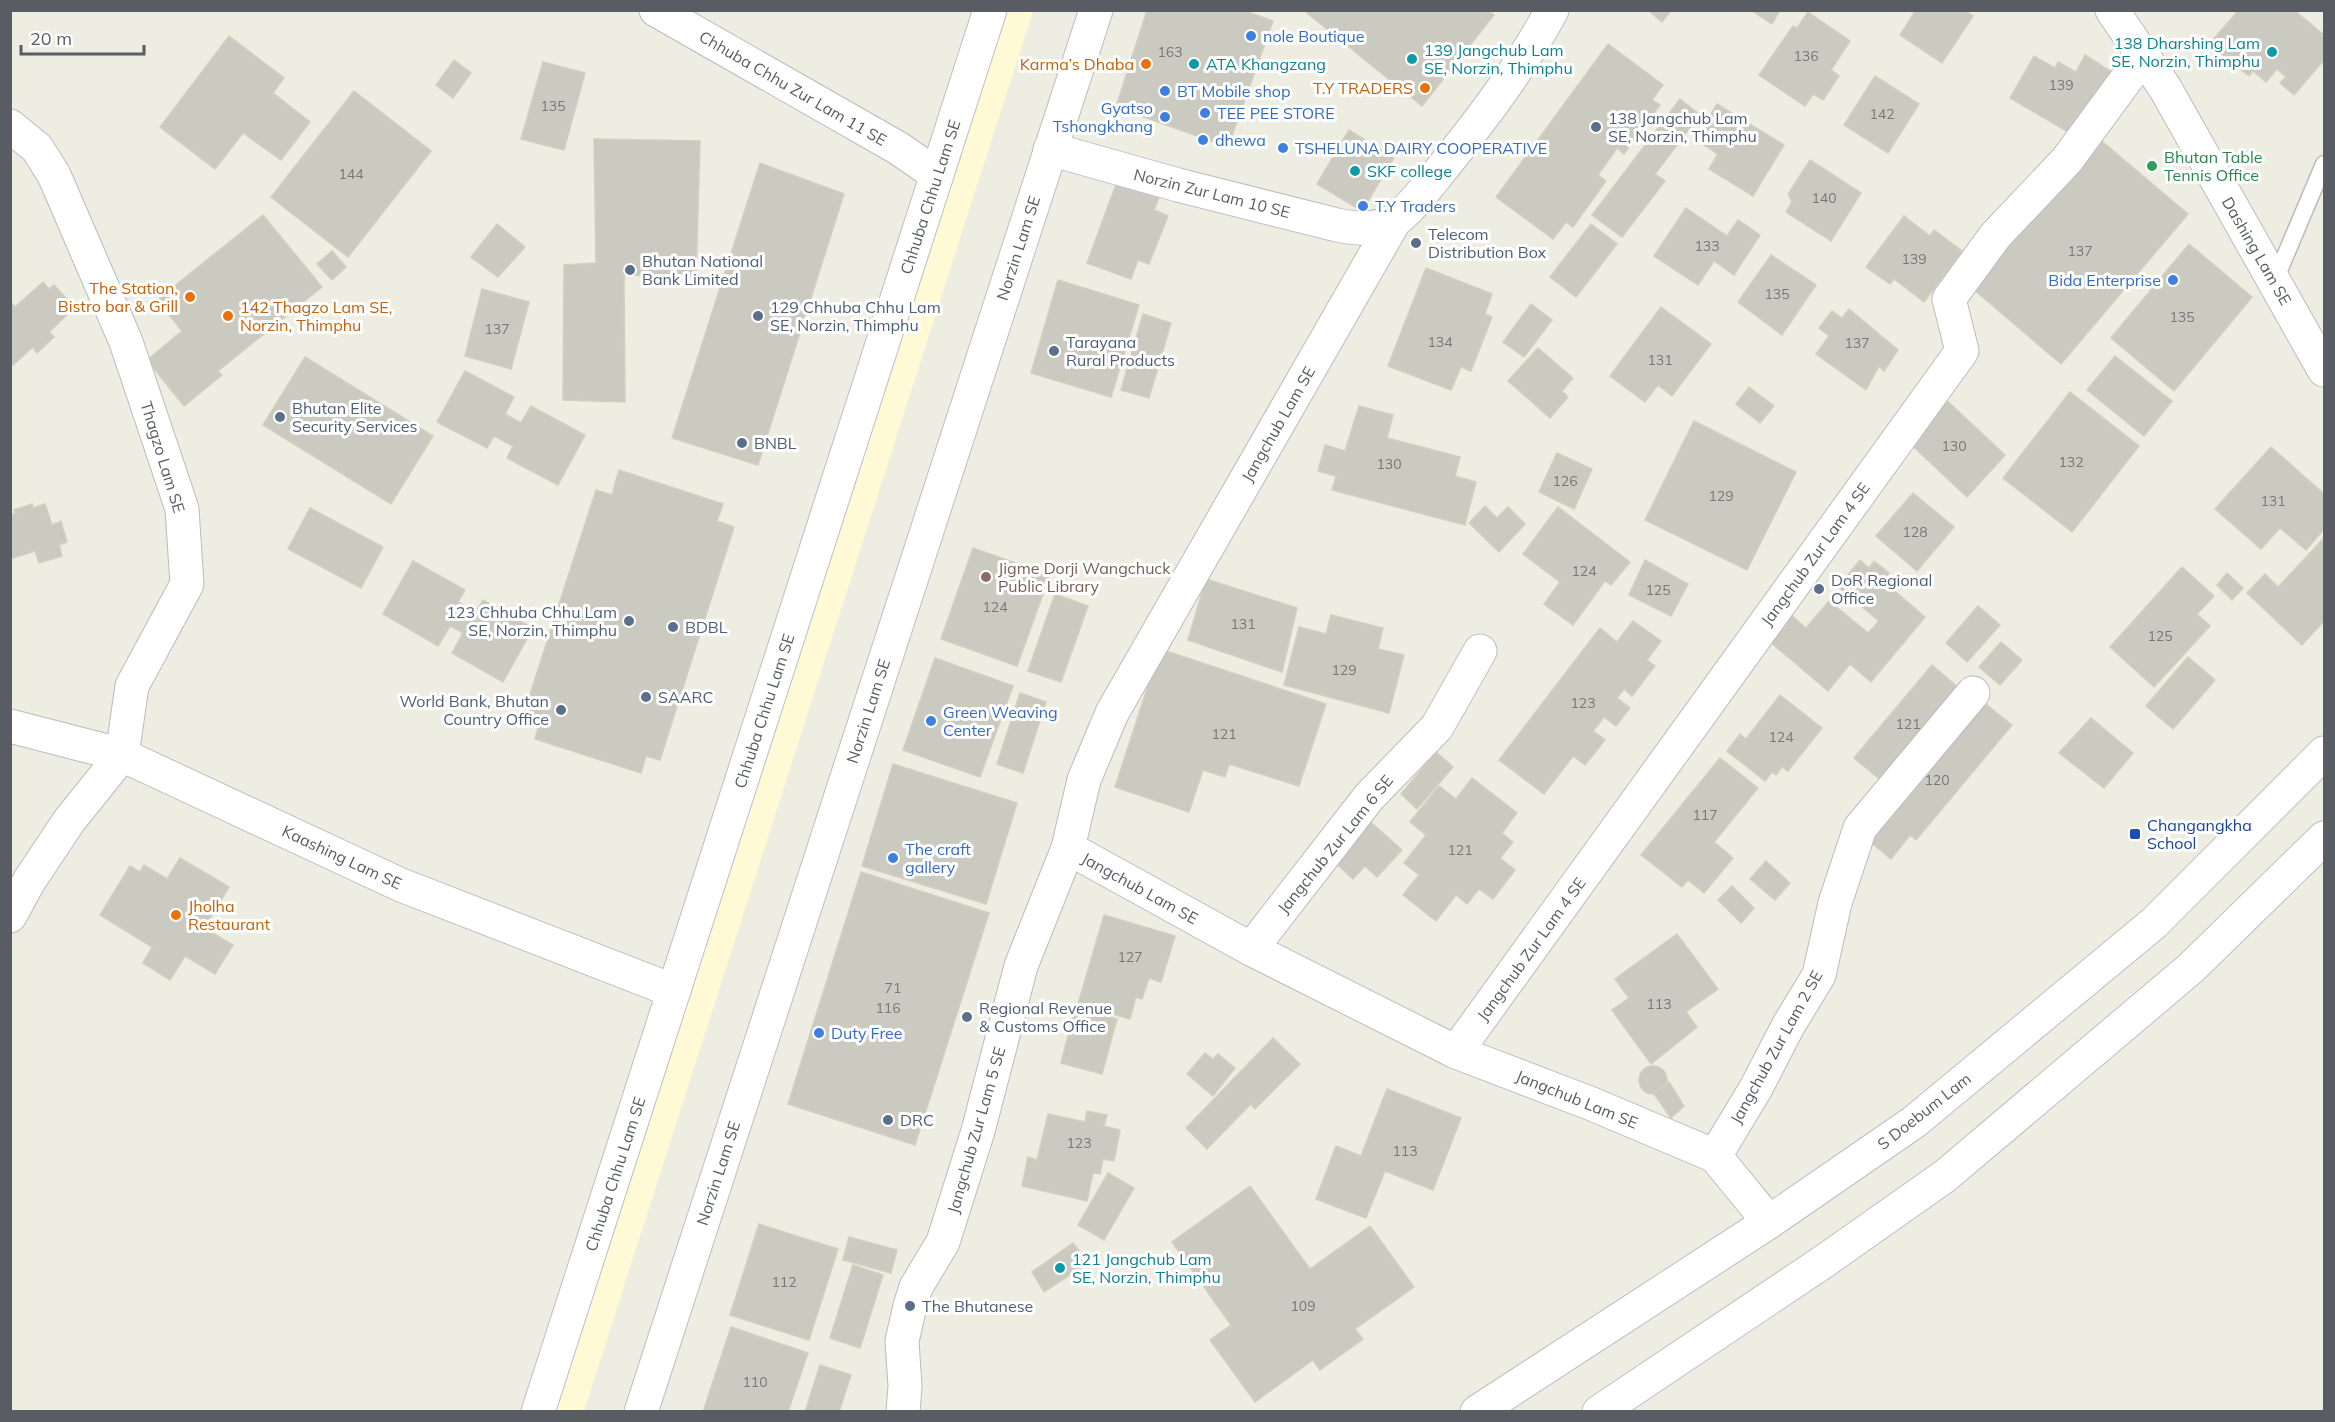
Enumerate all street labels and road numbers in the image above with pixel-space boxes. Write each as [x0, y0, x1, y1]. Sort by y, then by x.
street label: Chhuba Chhu Zur Lam 11 SE [696, 26, 890, 150]
street label: Chhuba Chhu Lam SE [896, 117, 964, 277]
street label: Norzin Zur Lam 10 SE [1132, 164, 1292, 222]
street label: Norzin Lam SE [992, 193, 1044, 303]
street label: Dashing Lam SE [2218, 193, 2296, 309]
street label: Jangchub Lam SE [1237, 363, 1319, 485]
street label: Thagzo Lam SE [137, 399, 189, 515]
street label: Jangchub Zur Lam 4 SE [1756, 478, 1874, 630]
street label: Chhuba Chhu Lam SE [730, 631, 798, 791]
street label: Norzin Lam SE [842, 656, 894, 766]
street label: Jangchub Zur Lam 6 SE [1273, 771, 1397, 917]
street label: Kaashing Lam SE [279, 821, 405, 893]
street label: Jangchub Lam SE [1078, 848, 1202, 928]
street label: Jangchub Zur Lam 4 SE [1472, 873, 1590, 1025]
street label: Jangchub Zur Lam 2 SE [1725, 967, 1827, 1127]
street label: Jangchub Zur Lam 5 SE [943, 1044, 1009, 1216]
street label: Jangchub Lam SE [1513, 1065, 1641, 1133]
street label: S Doebum Lam [1873, 1068, 1975, 1154]
street label: Chhuba Chhu Lam SE [581, 1094, 649, 1254]
street label: Norzin Lam SE [692, 1118, 744, 1228]

